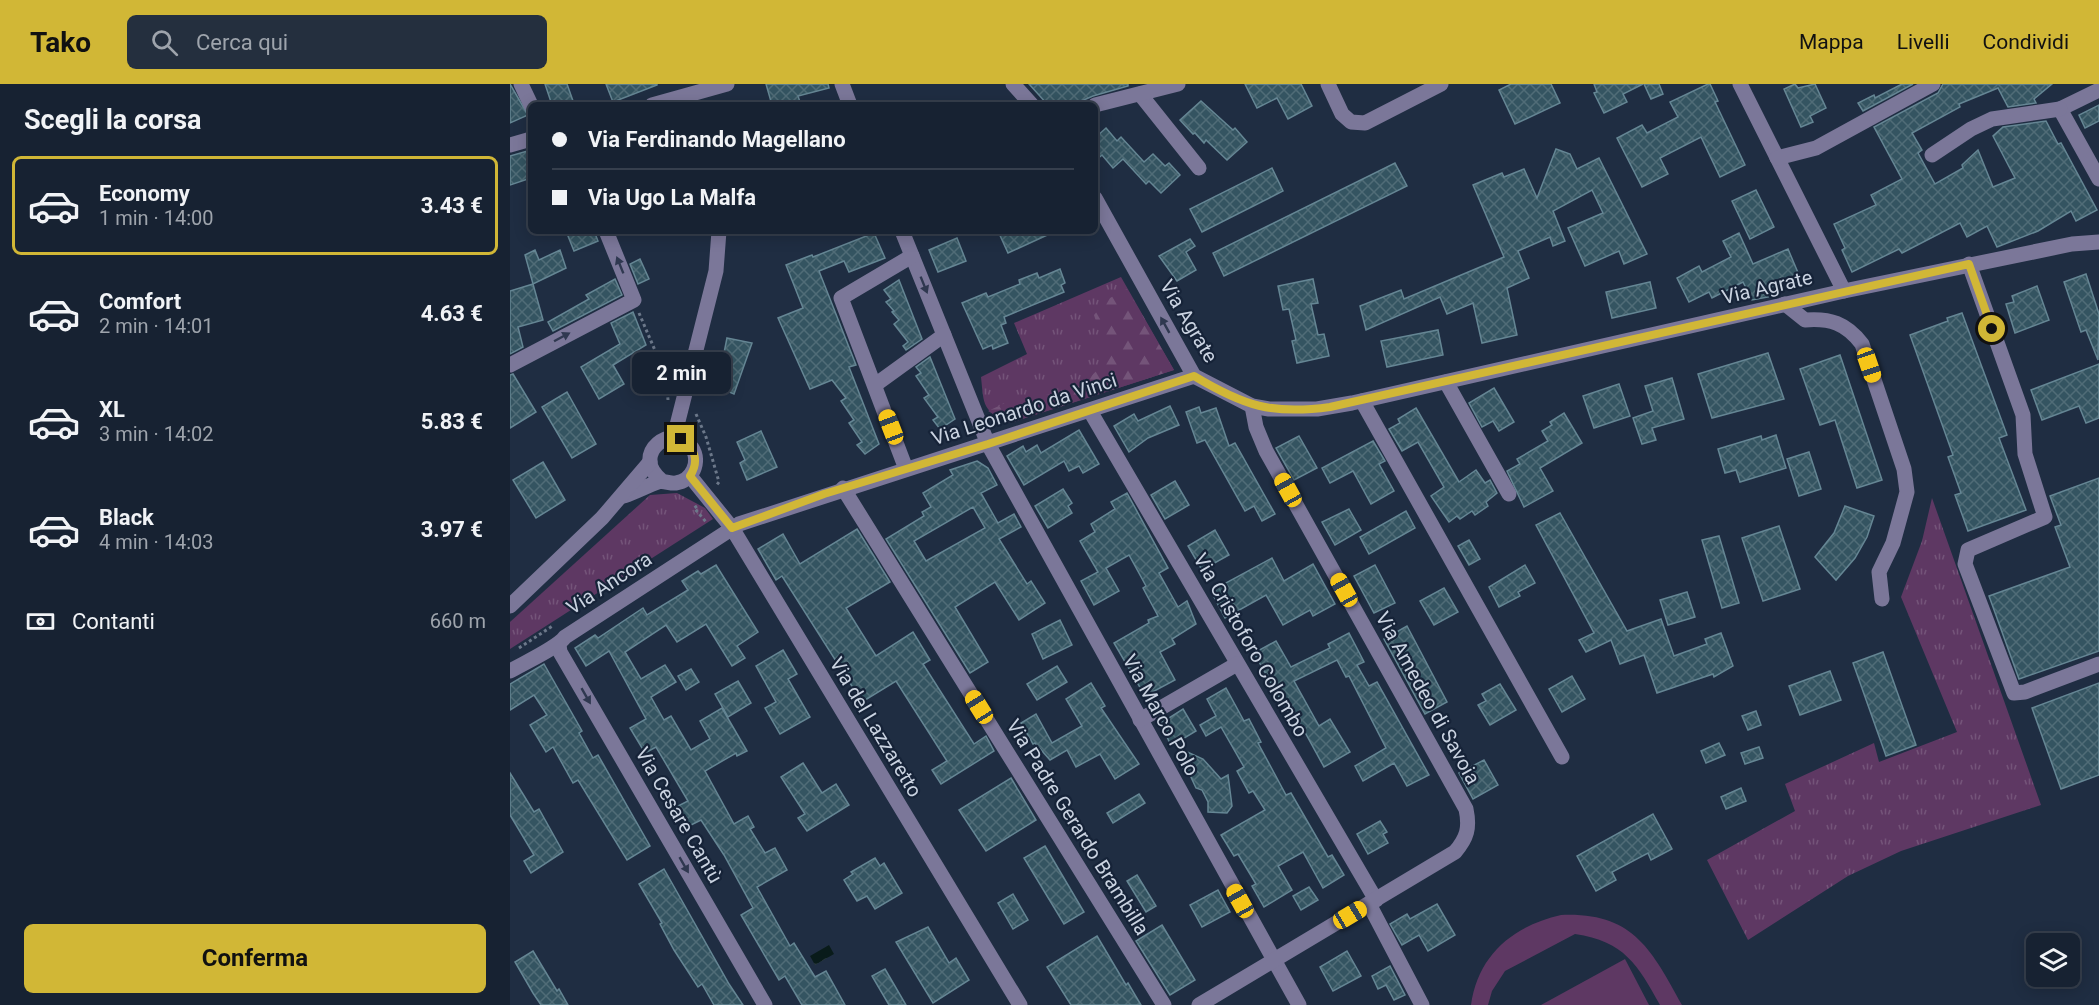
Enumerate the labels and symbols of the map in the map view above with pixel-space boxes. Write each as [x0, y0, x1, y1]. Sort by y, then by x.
one-way arrow [615, 256, 625, 274]
street label: Via Agrate [1719, 265, 1815, 309]
street label: Via Agrate [1155, 275, 1223, 367]
one-way arrow [920, 276, 929, 294]
route start [1978, 315, 2005, 342]
one-way arrow [1160, 316, 1170, 333]
one-way arrow [553, 333, 571, 343]
car [1855, 345, 1883, 385]
callout: 2 min [632, 352, 730, 394]
street label: Via Leonardo da Vinci [928, 368, 1120, 450]
car [876, 407, 906, 447]
route end [667, 425, 694, 452]
car [1271, 470, 1305, 510]
street label: Via Ancora [562, 547, 656, 619]
street label: Via Cristoforo Colombo [1189, 549, 1313, 741]
car [1327, 570, 1361, 610]
street label: Via Amedeo di Savoia [1371, 608, 1485, 788]
street label: Via Marco Polo [1118, 650, 1204, 780]
street label: Via del Lazzaretto [825, 653, 927, 801]
car [962, 687, 996, 727]
one-way arrow [581, 688, 591, 705]
street label: Via Padre Gerardo Brambilla [1002, 715, 1154, 939]
street label: Via Cesare Cantù [630, 743, 728, 887]
one-way arrow [678, 857, 689, 873]
car [1223, 881, 1257, 921]
car [1330, 898, 1370, 932]

